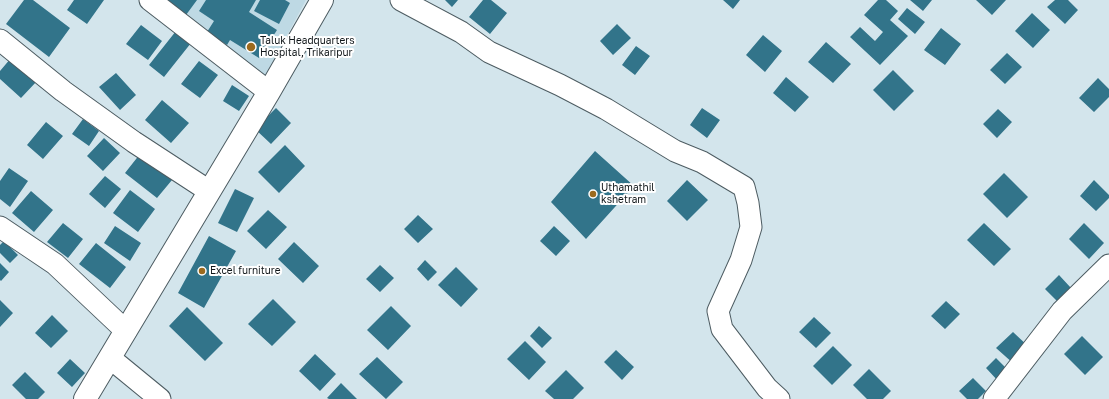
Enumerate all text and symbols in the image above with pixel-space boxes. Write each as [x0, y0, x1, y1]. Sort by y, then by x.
place label: Taluk Headquarters Hospital, Trikaripur [260, 35, 354, 58]
marker: Taluk Headquarters Hospital, Trikaripur [245, 41, 257, 53]
place label: Uthamathil kshetram [601, 182, 655, 206]
marker: Uthamathil kshetram [588, 189, 598, 199]
place label: Excel furniture [210, 265, 280, 277]
marker: Excel furniture [197, 266, 207, 276]

